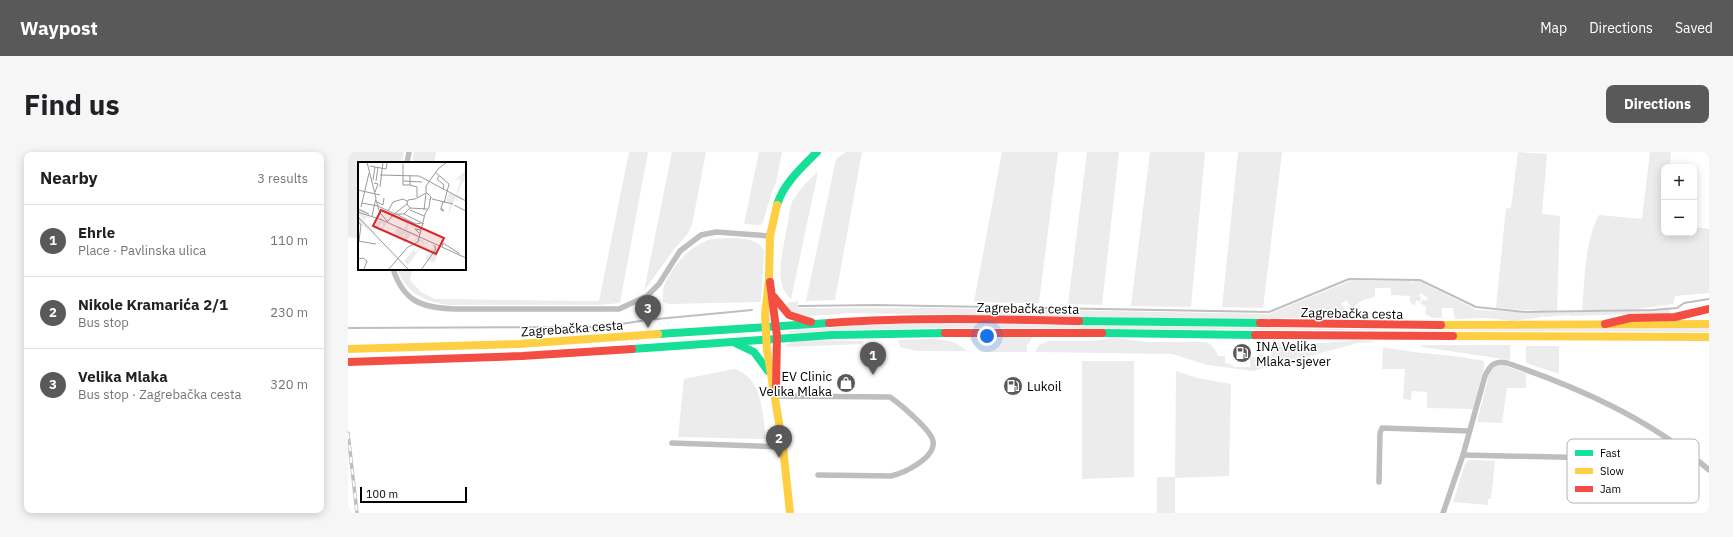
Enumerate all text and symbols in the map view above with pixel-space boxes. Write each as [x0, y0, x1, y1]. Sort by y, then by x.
text: Waypost [20, 16, 98, 40]
text: Map [1540, 19, 1567, 37]
text: Directions [1589, 19, 1653, 37]
text: Saved [1675, 19, 1713, 37]
button: Directions [1606, 85, 1709, 123]
text: Find us [24, 86, 120, 123]
inset map [358, 162, 466, 270]
map controls [1661, 164, 1697, 236]
button: + [1661, 164, 1697, 200]
text: Nearby [40, 167, 98, 189]
text: 3 results [257, 170, 308, 187]
button: − [1661, 200, 1697, 236]
text: Ehrle [78, 223, 115, 242]
text: 1 [49, 232, 57, 249]
text: 110 m [270, 232, 308, 249]
text: Place · Pavlinska ulica [78, 242, 206, 259]
text: Nikole Kramarića 2/1 [78, 295, 228, 314]
pin: 3 [635, 295, 661, 328]
street label: Zagrebačka cesta [977, 299, 1079, 318]
text: 2 [49, 304, 57, 321]
text: 230 m [270, 304, 308, 321]
street label: Zagrebačka cesta [1301, 304, 1403, 323]
text: Bus stop [78, 314, 129, 331]
street label: Zagrebačka cesta [520, 316, 624, 341]
your location [977, 326, 997, 346]
place label: INA Velika Mlaka-sjever [1256, 338, 1331, 370]
pin: 1 [860, 342, 886, 375]
fuel station icon: INA Velika Mlaka-sjever [1231, 342, 1253, 364]
text: Velika Mlaka [78, 367, 168, 386]
place label: EV Clinic Velika Mlaka [759, 368, 832, 400]
shop icon: EV Clinic Velika Mlaka [835, 372, 857, 394]
fuel station icon: Lukoil [1002, 375, 1024, 397]
text: 3 [49, 376, 57, 393]
text: 320 m [270, 376, 308, 393]
place label: Lukoil [1027, 378, 1062, 395]
text: Bus stop · Zagrebačka cesta [78, 386, 242, 403]
pin: 2 [766, 425, 792, 458]
legend [1567, 439, 1699, 503]
text: Fast [1600, 446, 1621, 460]
text: Slow [1600, 464, 1624, 478]
text: Jam [1600, 482, 1621, 496]
scale bar [360, 485, 467, 504]
text: 100 m [366, 487, 398, 501]

